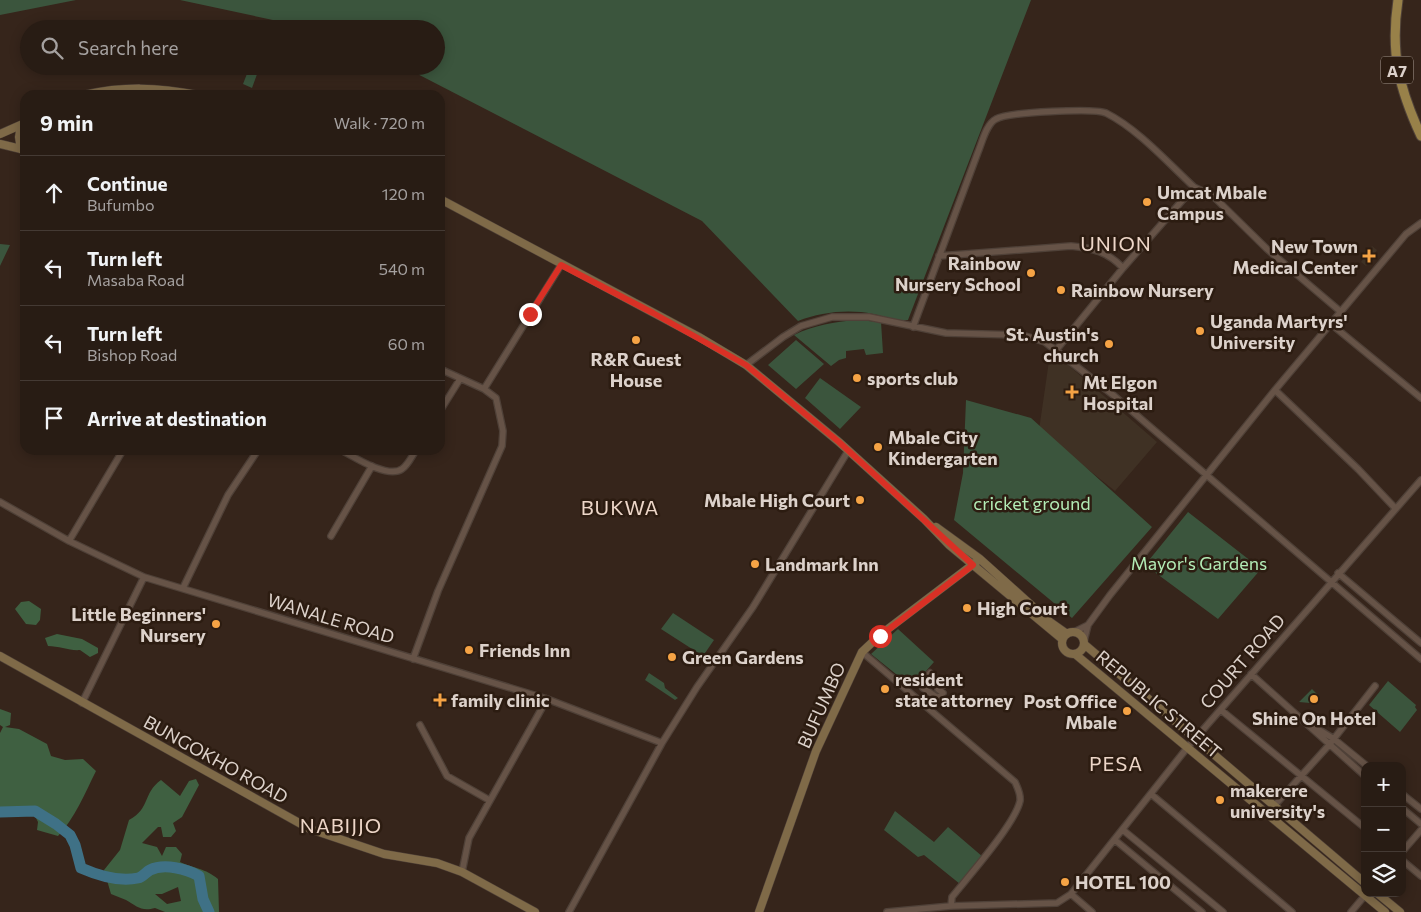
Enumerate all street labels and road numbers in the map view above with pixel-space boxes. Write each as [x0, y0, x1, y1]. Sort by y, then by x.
road number: A7 [1381, 56, 1413, 84]
street label: WANALE ROAD [265, 588, 397, 648]
street label: COURT ROAD [1195, 609, 1289, 713]
street label: REPUBLIC STREET [1092, 645, 1226, 763]
street label: BUFUMBO [792, 659, 850, 751]
street label: BUNGOKHO ROAD [140, 710, 292, 808]

